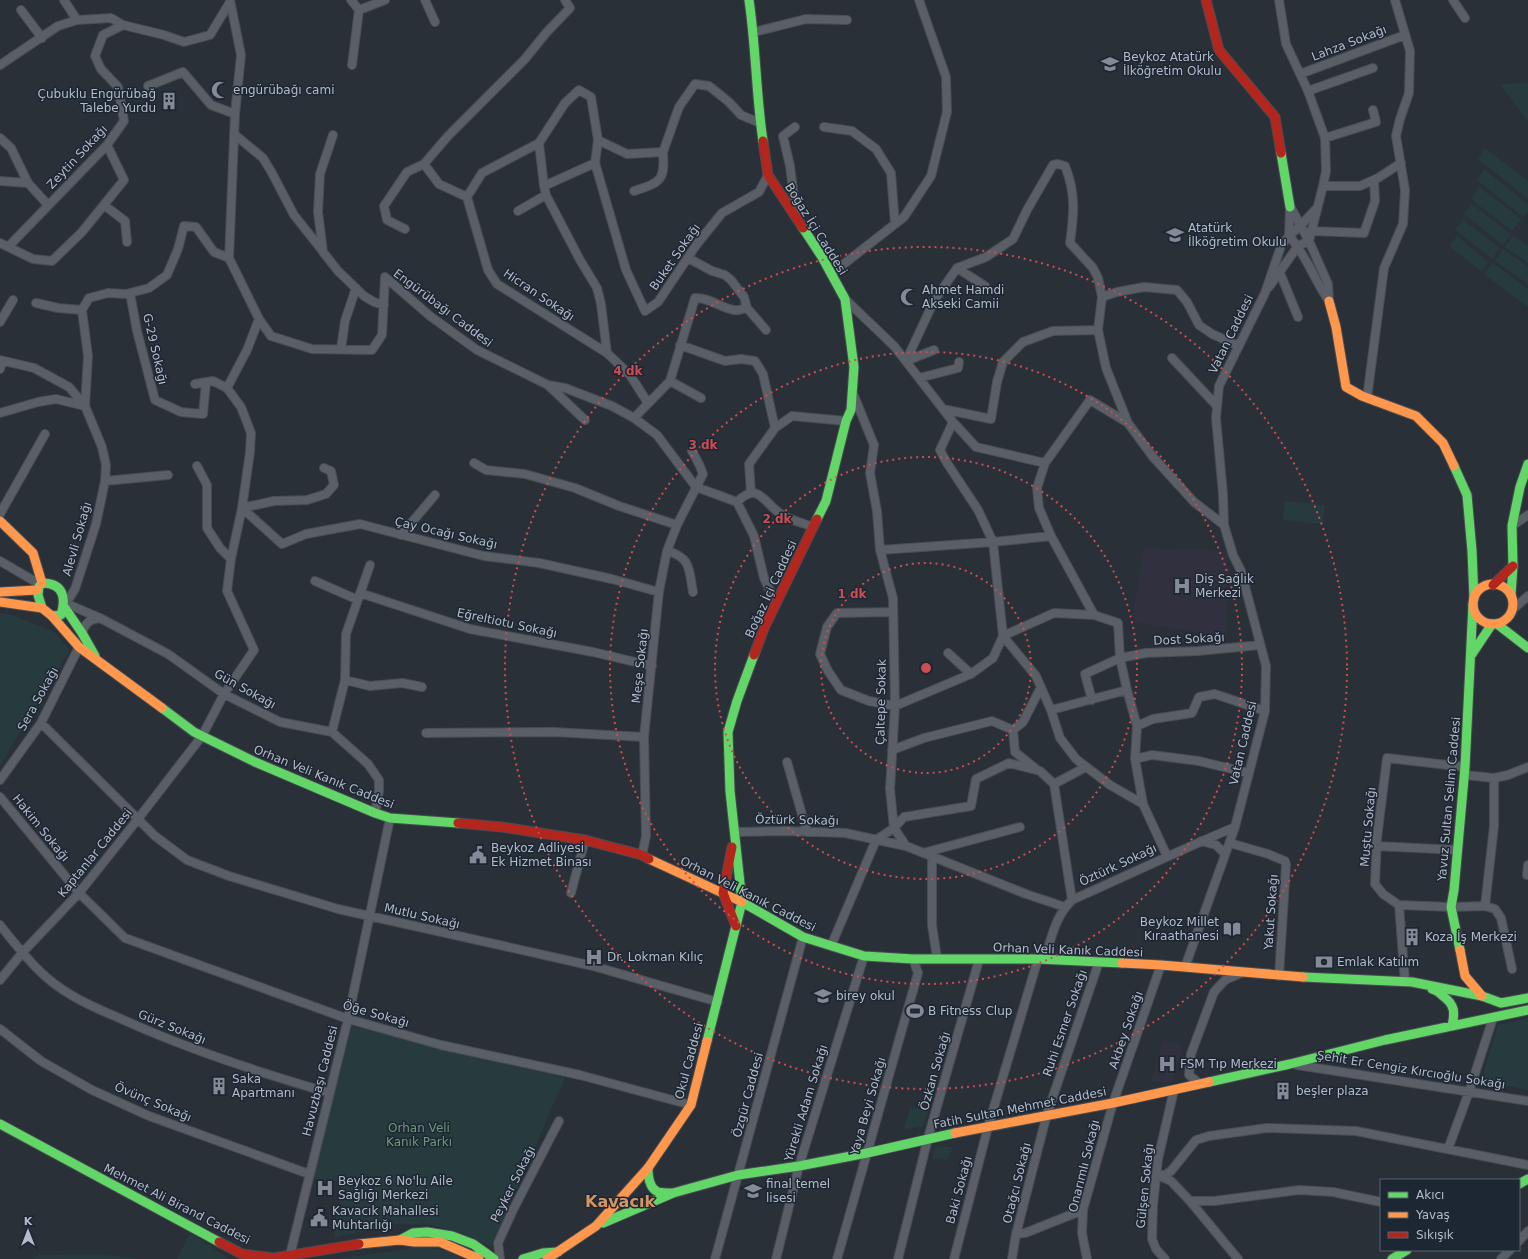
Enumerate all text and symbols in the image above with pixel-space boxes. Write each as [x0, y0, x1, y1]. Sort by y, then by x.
street label: Lahza Sokağı [1310, 22, 1388, 64]
place label: Beykoz Atatürk İlköğretim Okulu [1123, 50, 1222, 78]
school or university icon: Beykoz Atatürk İlköğretim Okulu [1100, 54, 1120, 74]
mosque icon: engürübağı cami [210, 80, 230, 100]
place label: engürübağı cami [233, 83, 334, 97]
place label: Çubuklu Engürübağ Talebe Yurdu [38, 87, 156, 115]
building icon: Çubuklu Engürübağ Talebe Yurdu [159, 91, 179, 111]
street label: Zeytin Sokağı [44, 122, 110, 192]
street label: Boğaz İçi Caddesi [782, 180, 851, 278]
street label: Buket Sokağı [647, 221, 703, 293]
place label: Atatürk İlköğretim Okulu [1188, 221, 1287, 249]
school or university icon: Atatürk İlköğretim Okulu [1165, 225, 1185, 245]
street label: Engürübağı Caddesi [391, 266, 495, 350]
street label: Hicran Sokağı [501, 266, 577, 324]
place label: Ahmet Hamdi Akseki Camii [922, 283, 1004, 311]
mosque icon: Ahmet Hamdi Akseki Camii [899, 287, 919, 307]
street label: Vatan Caddesi [1206, 292, 1256, 376]
street label: G-29 Sokağı [140, 312, 170, 386]
text: 4 dk [613, 364, 644, 378]
text: 3 dk [688, 438, 719, 452]
street label: Alevli Sokağı [60, 500, 94, 578]
text: 2 dk [762, 512, 793, 526]
street label: Çay Ocağı Sokağı [393, 514, 499, 552]
street label: Boğaz İçi Caddesi [741, 538, 800, 640]
place label: Diş Sağlık Merkezi [1195, 572, 1254, 600]
hospital icon: Diş Sağlık Merkezi [1172, 576, 1192, 596]
text: 1 dk [837, 587, 868, 601]
street label: Eğreltiotu Sokağı [456, 606, 558, 640]
street label: Meşe Sokağı [629, 628, 651, 704]
street label: Dost Sokağı [1153, 630, 1225, 648]
street label: Çaltepe Sokak [873, 659, 889, 745]
centre of rings [919, 661, 933, 675]
street label: Sera Sokağı [15, 665, 61, 733]
street label: Gün Sokağı [212, 666, 278, 712]
street label: Vatan Caddesi [1227, 700, 1259, 786]
street label: Yavuz Sultan Selim Caddesi [1435, 716, 1463, 883]
street label: Orhan Veli Kanık Caddesi [252, 742, 396, 812]
street label: Muştu Sokağı [1358, 786, 1378, 868]
street label: Hakim Sokağı [10, 792, 72, 864]
street label: Kaptanlar Caddesi [55, 806, 135, 900]
street label: Öztürk Sokağı [755, 810, 839, 828]
street label: Öztürk Sokağı [1076, 839, 1159, 889]
place label: Beykoz Adliyesi Ek Hizmet Binası [491, 841, 592, 869]
public building icon: Beykoz Adliyesi Ek Hizmet Binası [468, 845, 488, 865]
street label: Orhan Veli Kanık Caddesi [678, 854, 818, 934]
street label: Yakut Sokağı [1261, 874, 1281, 951]
street label: Mutlu Sokağı [383, 900, 461, 932]
place label: Beykoz Millet Kıraathanesi [1140, 915, 1219, 943]
library icon: Beykoz Millet Kıraathanesi [1222, 919, 1242, 939]
building icon: Koza İş Merkezi [1402, 927, 1422, 947]
place label: Koza İş Merkezi [1425, 929, 1517, 944]
street label: Orhan Veli Kanık Caddesi [993, 940, 1143, 960]
hospital icon: Dr. Lokman Kılıç [584, 947, 604, 967]
place label: Dr. Lokman Kılıç [607, 950, 703, 964]
bank icon: Emlak Katılım [1314, 952, 1334, 972]
place label: Emlak Katılım [1337, 955, 1419, 969]
street label: Ruhi Esmer Sokağı [1040, 968, 1090, 1078]
school or university icon: birey okul [813, 986, 833, 1006]
place label: birey okul [836, 989, 895, 1003]
street label: Akbey Sokağı [1106, 989, 1146, 1071]
street label: Öḡe Sokağı [341, 996, 411, 1030]
sports icon: B Fitness Clup [905, 1001, 925, 1021]
place label: B Fitness Clup [928, 1004, 1012, 1018]
street label: Gürz Sokağı [136, 1007, 208, 1047]
street label: Okul Caddesi [672, 1021, 706, 1101]
street label: Havuzbaşı Caddesi [299, 1024, 341, 1138]
street label: Özkan Sokağı [915, 1029, 953, 1112]
street label: Yürekli Adam Sokağı [781, 1043, 830, 1164]
street label: Şehit Er Cengiz Kırcıoğlu Sokağı [1316, 1048, 1506, 1092]
street label: Özgür Caddesi [728, 1050, 766, 1139]
hospital icon: FSM Tıp Merkezi [1157, 1054, 1177, 1074]
street label: Yaya Beyi Sokağı [847, 1055, 889, 1158]
place label: FSM Tıp Merkezi [1180, 1057, 1277, 1071]
place label: Saka Apartmanı [232, 1072, 295, 1100]
building icon: Saka Apartmanı [209, 1076, 229, 1096]
street label: Övünç Sokağı [112, 1078, 194, 1124]
building icon: beşler plaza [1273, 1081, 1293, 1101]
street label: Fatih Sultan Mehmet Caddesi [933, 1084, 1107, 1132]
place label: beşler plaza [1296, 1084, 1369, 1098]
street label: Onarımlı Sokağı [1066, 1118, 1102, 1214]
park label: Orhan Veli Kanık Parkı [386, 1121, 452, 1149]
street label: Otağcı Sokağı [1000, 1141, 1034, 1225]
street label: Peyker Sokağı [488, 1143, 538, 1225]
street label: Gülşen Sokağı [1134, 1143, 1156, 1229]
street label: Baki Sokağı [943, 1155, 975, 1225]
street label: Mehmet Ali Birand Caddesi [101, 1161, 253, 1247]
place label: Beykoz 6 No'lu Aile Saḡlıḡı Merkezi [338, 1174, 453, 1202]
place label: final temel lisesi [766, 1177, 830, 1205]
hospital icon: Beykoz 6 No'lu Aile Saḡlıḡı Merkezi [315, 1178, 335, 1198]
legend [1380, 1179, 1520, 1251]
school or university icon: final temel lisesi [743, 1181, 763, 1201]
text: Akıcı [1416, 1188, 1444, 1202]
district label: Kavacık [585, 1192, 655, 1211]
place label: Kavacık Mahallesi Muhtarlığı [332, 1204, 438, 1232]
public building icon: Kavacık Mahallesi Muhtarlığı [309, 1208, 329, 1228]
text: Yavaş [1415, 1208, 1450, 1222]
north arrow [8, 1211, 48, 1251]
text: K [24, 1215, 33, 1228]
text: Sıkışık [1416, 1228, 1454, 1242]

